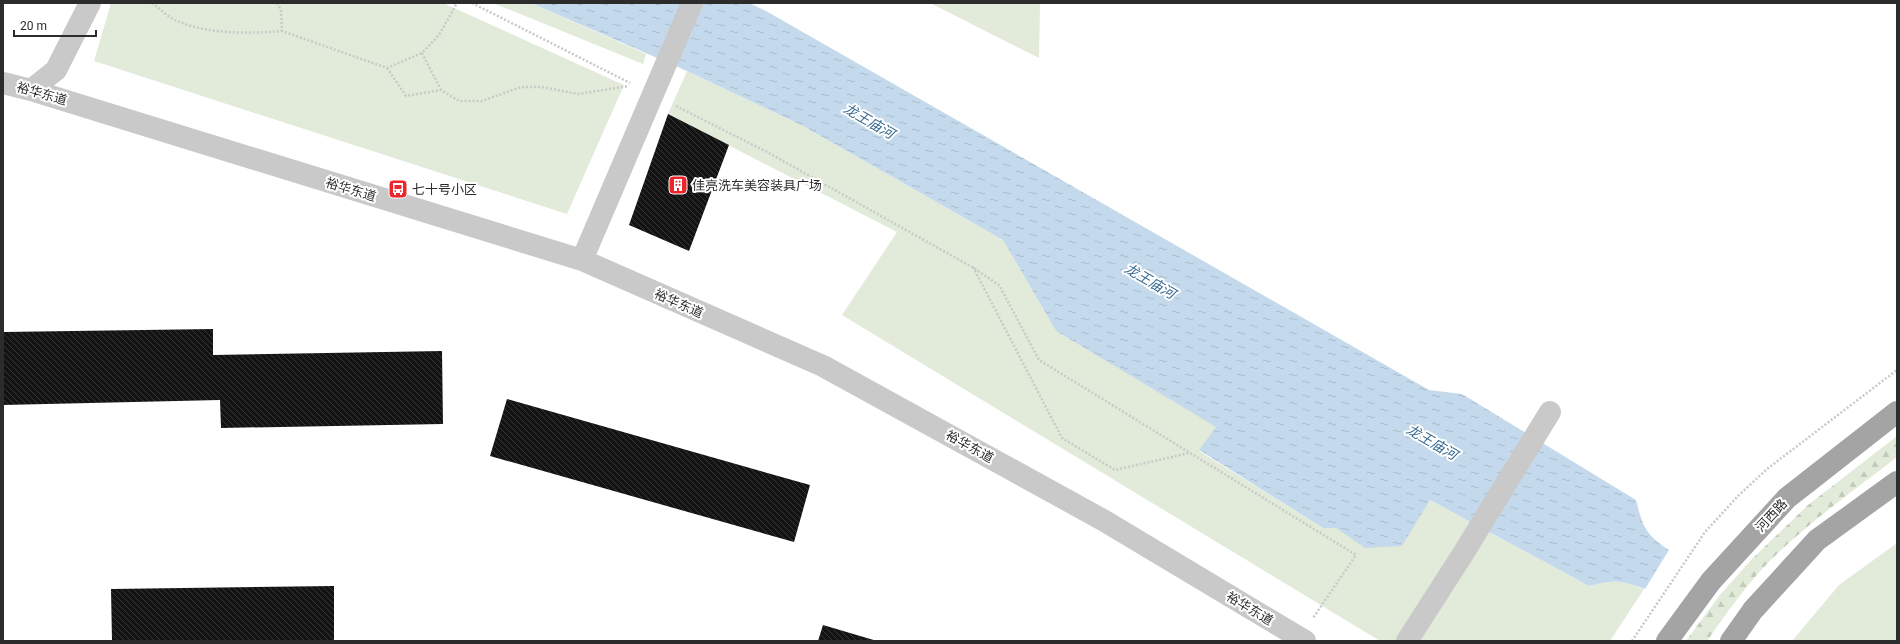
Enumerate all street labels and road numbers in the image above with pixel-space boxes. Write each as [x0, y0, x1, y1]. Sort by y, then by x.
street label: 裕华东道 [15, 79, 69, 108]
street label: 裕华东道 [324, 175, 378, 204]
street label: 裕华东道 [652, 286, 706, 321]
street label: 裕华东道 [943, 427, 996, 466]
street label: 河西路 [1753, 496, 1790, 535]
street label: 裕华东道 [1224, 589, 1276, 628]

